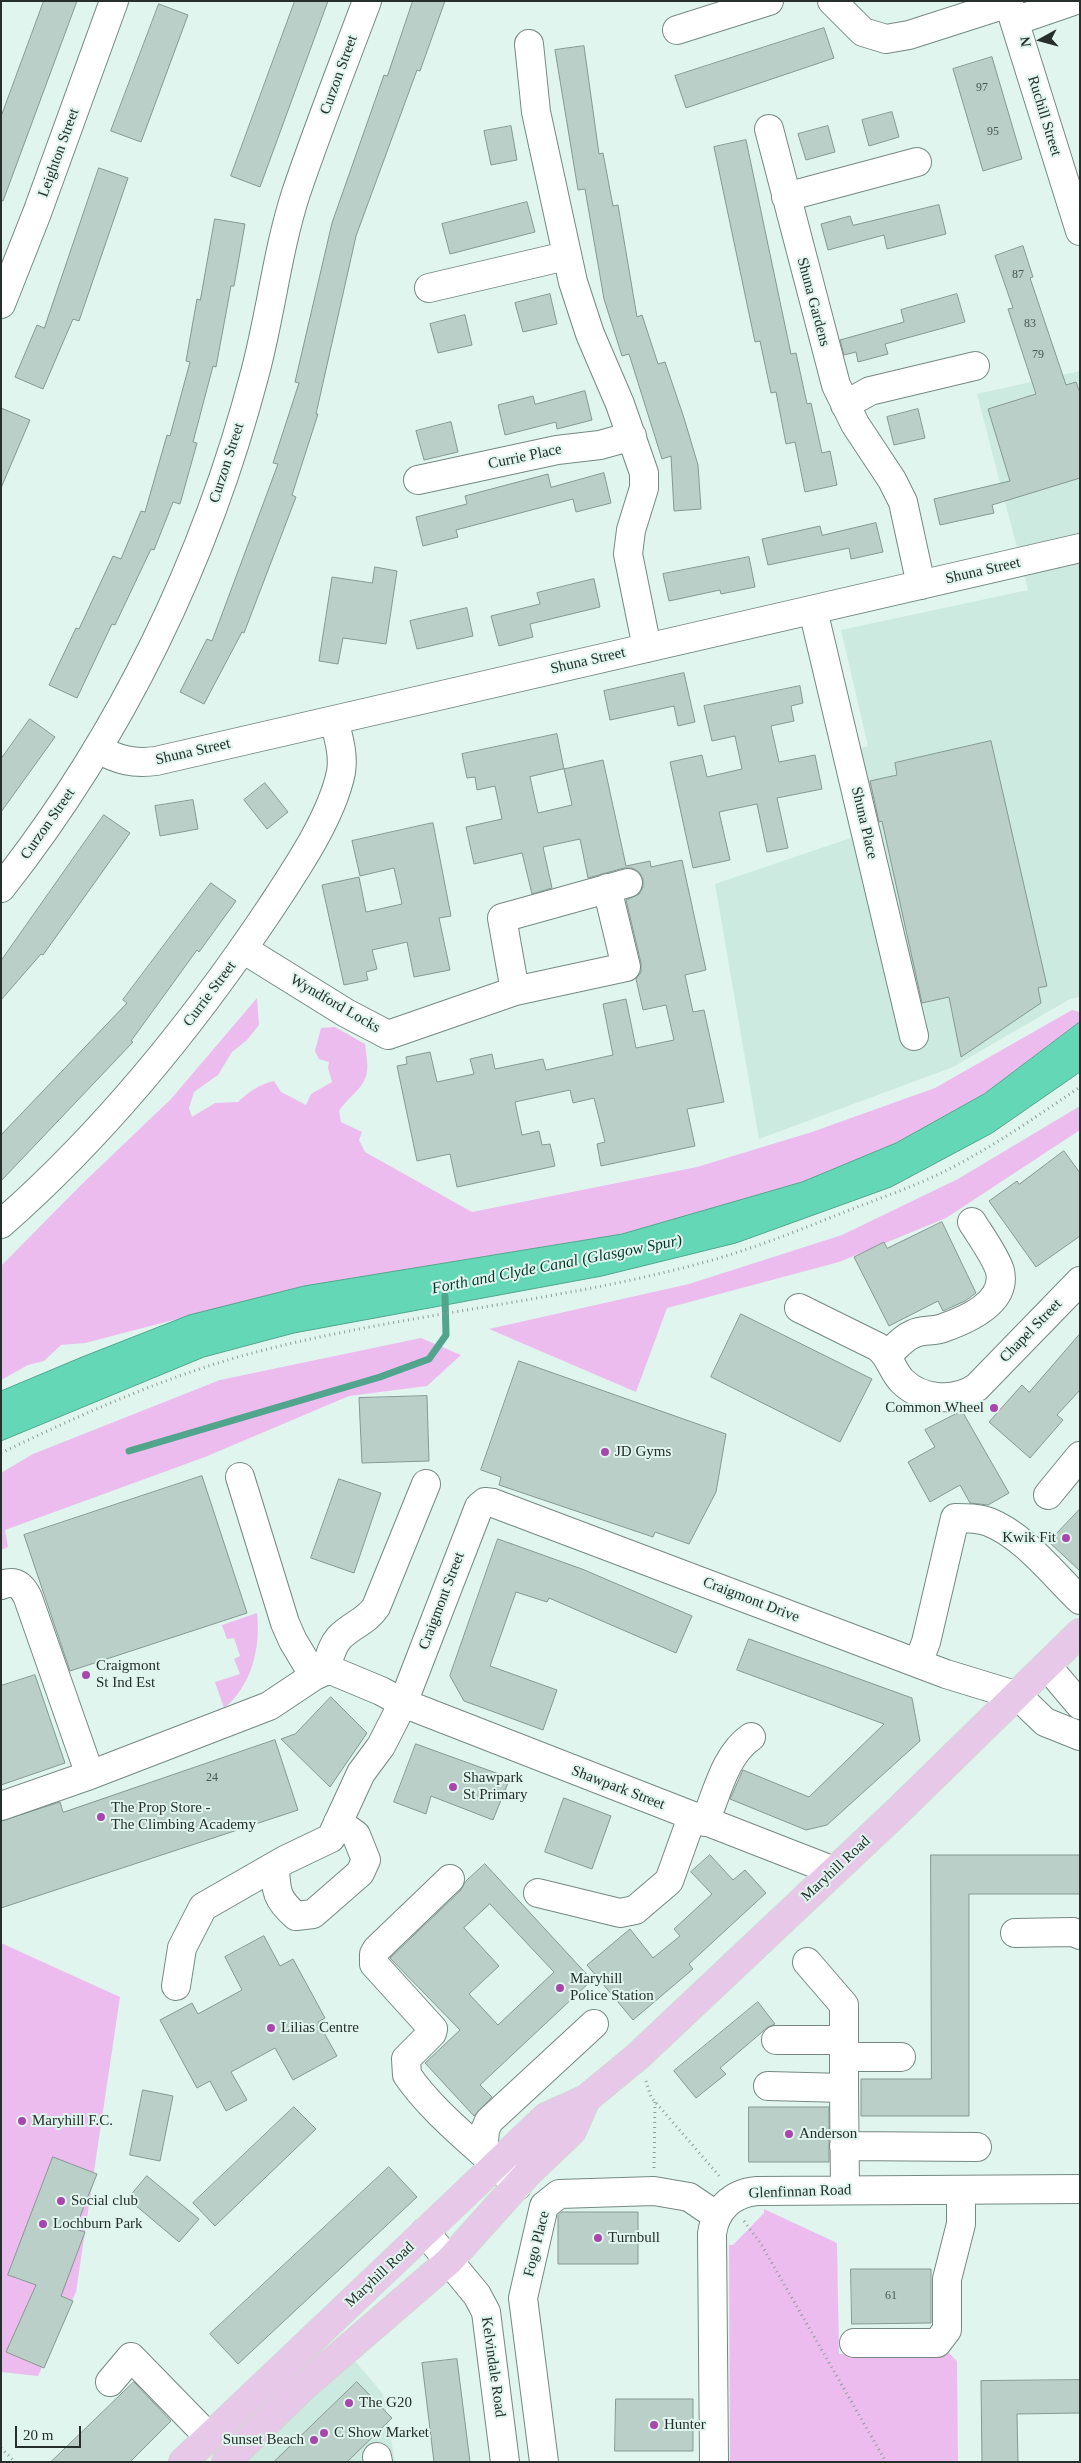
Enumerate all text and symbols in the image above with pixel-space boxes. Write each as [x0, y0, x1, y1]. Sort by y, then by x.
north arrow [1016, 15, 1066, 65]
street label: Curzon Street [316, 33, 362, 117]
text: N [1018, 36, 1034, 48]
street label: Ruchill Street [1023, 74, 1065, 158]
house number: 97 [976, 81, 988, 95]
street label: Leighton Street [35, 106, 83, 200]
house number: 95 [987, 125, 999, 139]
street label: Shuna Gardens [793, 256, 833, 348]
house number: 87 [1012, 268, 1024, 282]
house number: 83 [1024, 317, 1036, 331]
house number: 79 [1032, 348, 1044, 362]
street label: Curzon Street [206, 421, 248, 505]
street label: Currie Place [487, 440, 563, 474]
street label: Shuna Street [944, 554, 1022, 588]
street label: Shuna Street [549, 644, 627, 678]
street label: Shuna Street [154, 735, 232, 769]
street label: Curzon Street [17, 785, 79, 863]
street label: Shuna Place [847, 785, 881, 861]
street label: Currie Street [180, 958, 240, 1030]
street label: Wyndford Locks [287, 971, 383, 1037]
water label: Forth and Clyde Canal (Glasgow Spur) [430, 1231, 684, 1299]
street label: Chapel Street [996, 1296, 1066, 1366]
place label: Common Wheel [885, 1399, 984, 1417]
marker: Common Wheel [988, 1402, 1000, 1414]
place label: JD Gyms [615, 1443, 671, 1461]
marker: JD Gyms [599, 1446, 611, 1458]
place label: Kwik Fit [1002, 1529, 1056, 1547]
marker: Kwik Fit [1060, 1532, 1072, 1544]
street label: Craigmont Street [415, 1550, 469, 1652]
street label: Craigmont Drive [700, 1573, 802, 1627]
place label: Craigmont St Ind Est [96, 1657, 160, 1692]
marker: Craigmont St Ind Est [80, 1669, 92, 1681]
street label: Shawpark Street [569, 1762, 667, 1814]
place label: Shawpark St Primary [463, 1769, 528, 1804]
house number: 24 [206, 1771, 218, 1785]
marker: Shawpark St Primary [447, 1781, 459, 1793]
place label: The Prop Store - The Climbing Academy [111, 1799, 256, 1834]
marker: The Prop Store - The Climbing Academy [95, 1811, 107, 1823]
street label: Maryhill Road [798, 1832, 874, 1906]
place label: Maryhill Police Station [570, 1970, 654, 2005]
marker: Maryhill Police Station [554, 1982, 566, 1994]
place label: Lilias Centre [281, 2019, 359, 2037]
marker: Lilias Centre [265, 2022, 277, 2034]
place label: Maryhill F.C. [32, 2112, 113, 2130]
marker: Maryhill F.C. [16, 2115, 28, 2127]
place label: Anderson [799, 2125, 857, 2143]
marker: Anderson [783, 2128, 795, 2140]
street label: Glenfinnan Road [748, 2181, 852, 2203]
place label: Social club [71, 2192, 138, 2210]
marker: Social club [55, 2195, 67, 2207]
street label: Fogo Place [520, 2209, 554, 2279]
place label: Lochburn Park [53, 2215, 143, 2233]
marker: Lochburn Park [37, 2218, 49, 2230]
place label: Turnbull [608, 2229, 660, 2247]
marker: Turnbull [592, 2232, 604, 2244]
street label: Maryhill Road [342, 2238, 418, 2312]
house number: 61 [885, 2289, 897, 2303]
street label: Kelvindale Road [477, 2316, 509, 2418]
place label: The G20 [359, 2394, 412, 2412]
marker: The G20 [343, 2397, 355, 2409]
scale bar [18, 2416, 84, 2448]
place label: Hunter [664, 2416, 706, 2434]
marker: Hunter [648, 2419, 660, 2431]
place label: C Show Market [334, 2424, 429, 2442]
text: 20 m [23, 2427, 53, 2443]
marker: C Show Market [318, 2427, 330, 2439]
place label: Sunset Beach [223, 2431, 304, 2449]
marker: Sunset Beach [308, 2434, 320, 2446]

